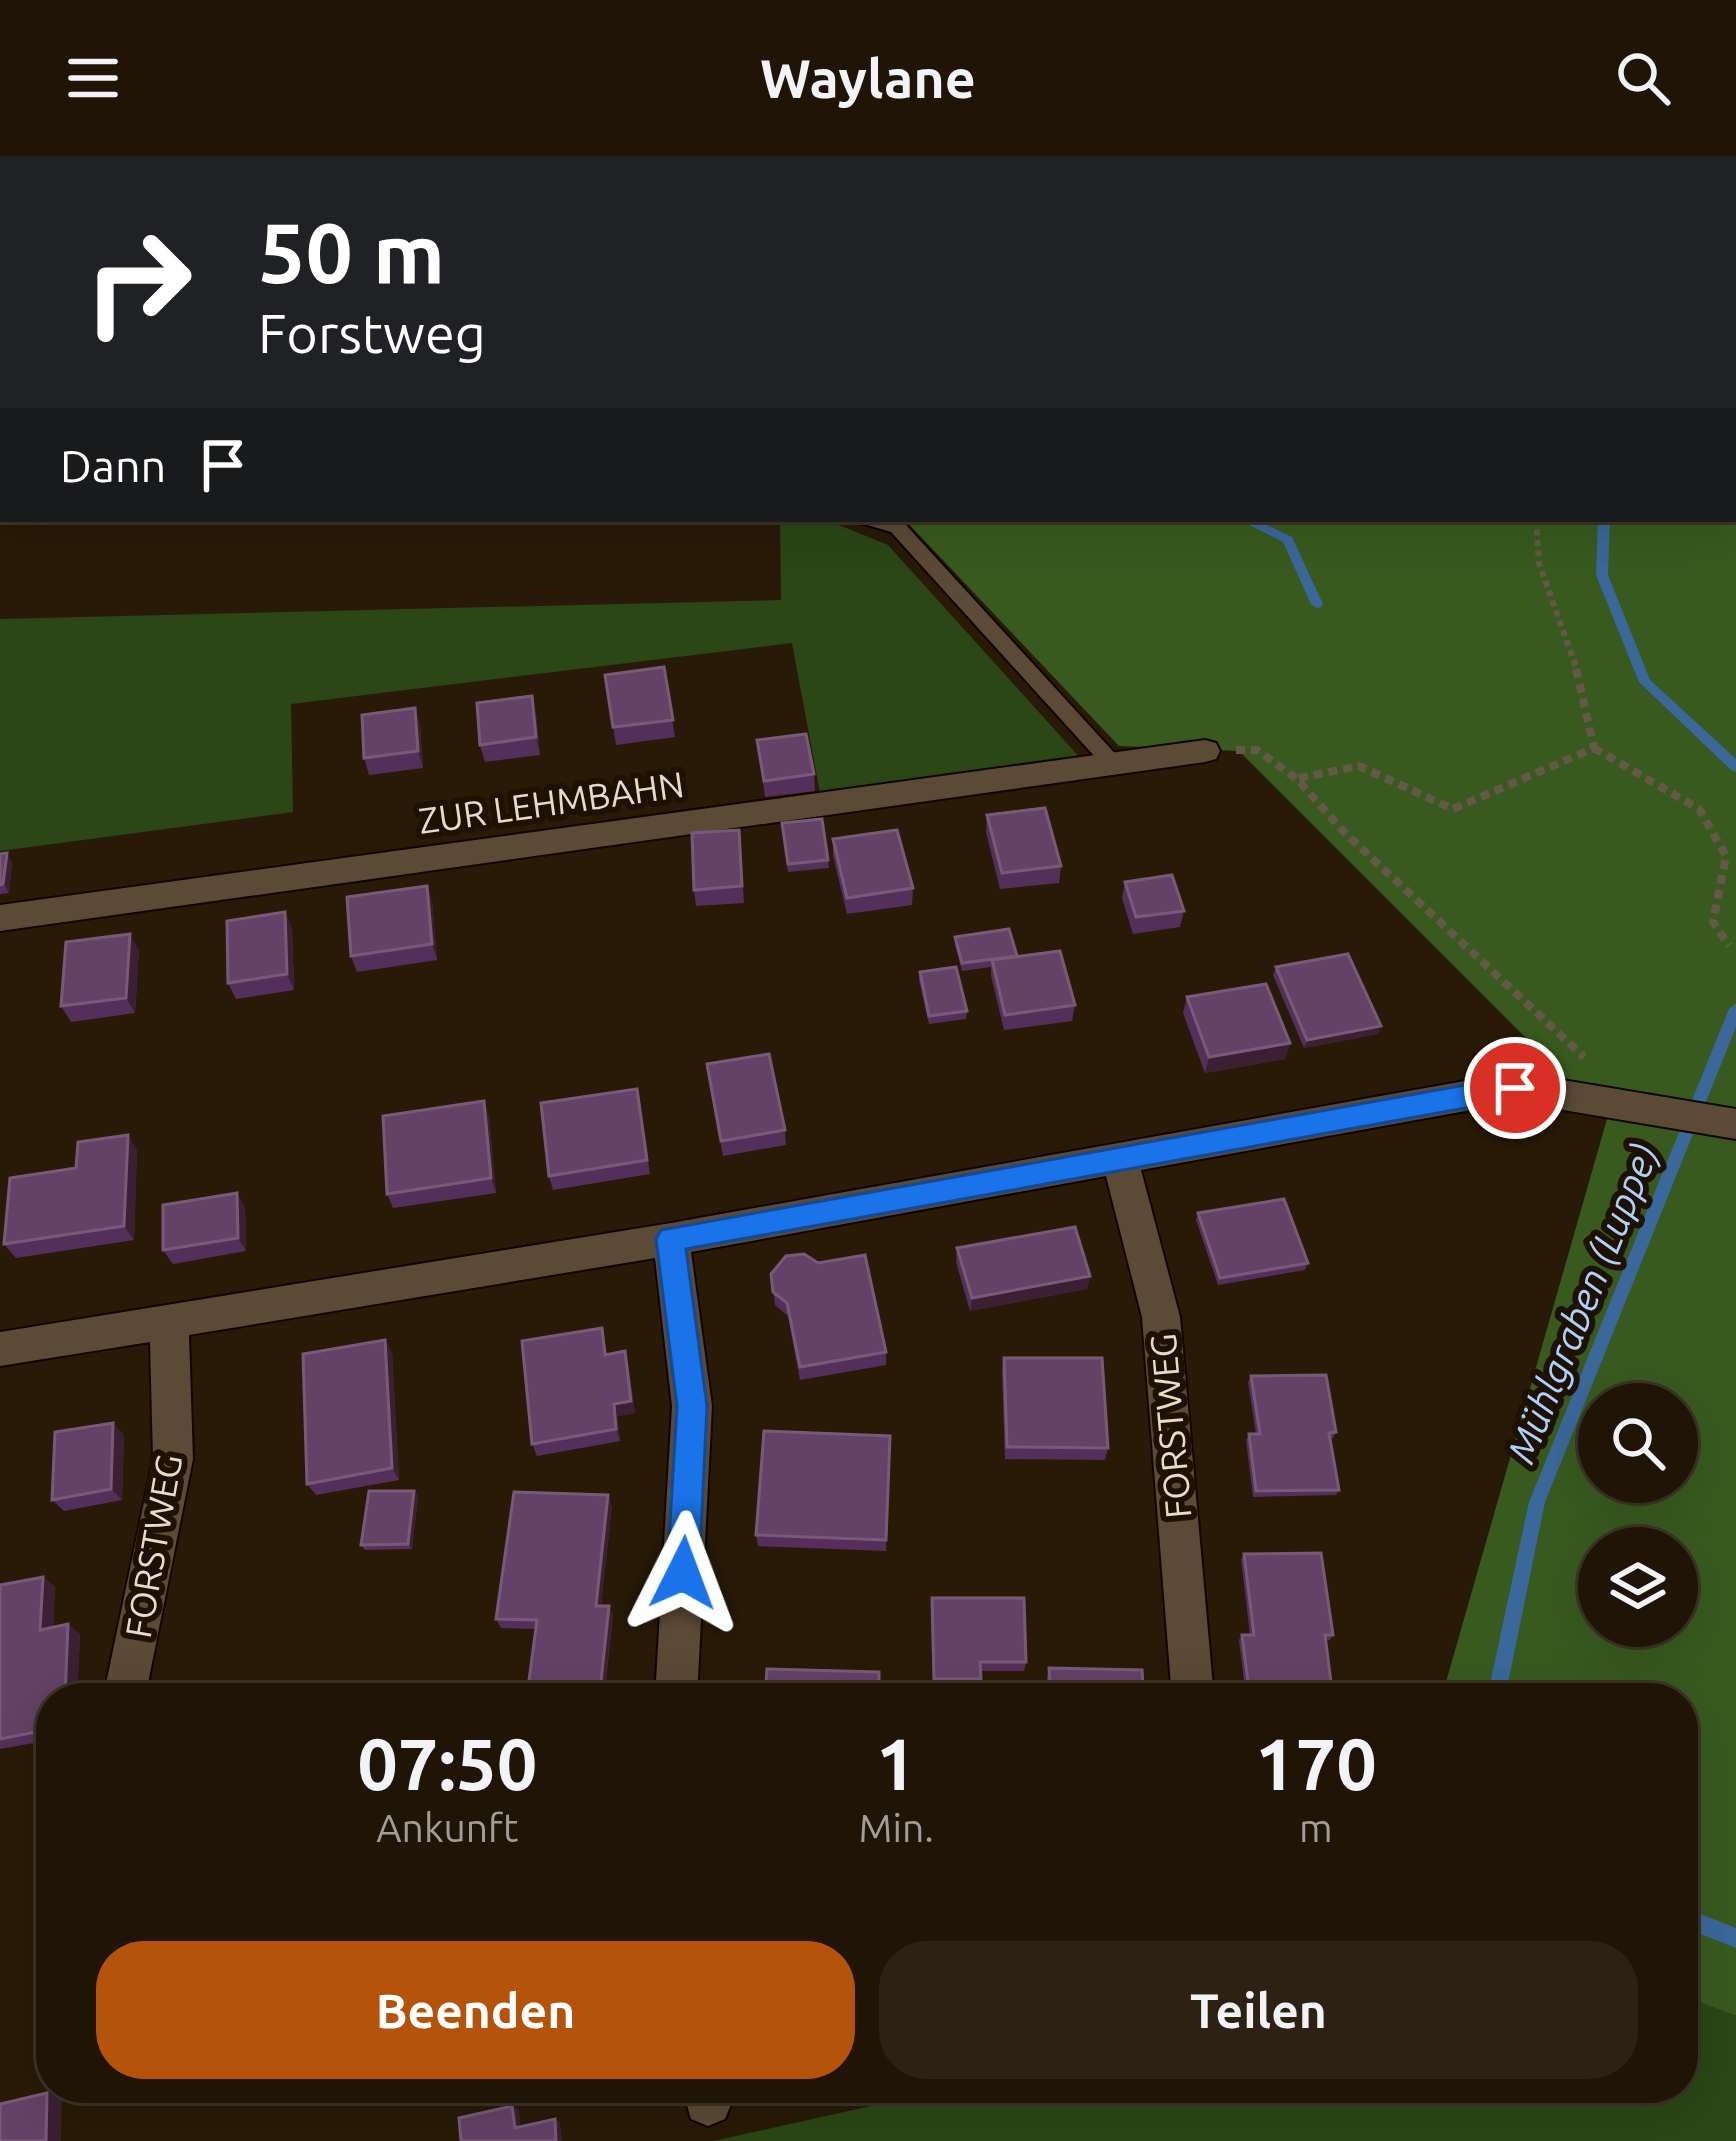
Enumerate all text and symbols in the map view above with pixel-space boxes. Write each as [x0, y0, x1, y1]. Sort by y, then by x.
icon: menu [60, 45, 126, 111]
icon: search [1610, 45, 1676, 111]
text: Waylane [760, 48, 976, 108]
icon: right [60, 204, 216, 360]
text: 50 m [258, 205, 445, 299]
text: Forstweg [258, 303, 486, 363]
icon: arrive [190, 432, 256, 498]
text: Dann [60, 440, 166, 491]
street label: ZUR LEHMBAHN [416, 763, 686, 841]
pin [1464, 1037, 1566, 1139]
icon: arrive [1482, 1055, 1548, 1121]
water label: Mühlgraben (Luppe) [1498, 1137, 1667, 1469]
street label: FORSTWEG [1141, 1332, 1199, 1520]
map controls [1578, 1383, 1698, 1647]
button: search [1578, 1383, 1698, 1503]
street label: FORSTWEG [117, 1451, 189, 1641]
position arrow [620, 1510, 746, 1636]
button: layers [1578, 1527, 1698, 1647]
text: 07:50 [357, 1723, 537, 1804]
text: 1 [876, 1723, 916, 1804]
text: 170 [1255, 1723, 1377, 1804]
text: Ankunft [376, 1806, 518, 1849]
text: Min. [859, 1806, 934, 1849]
text: m [1299, 1806, 1333, 1849]
button: Beenden [96, 1941, 855, 2079]
button: Teilen [879, 1941, 1638, 2079]

